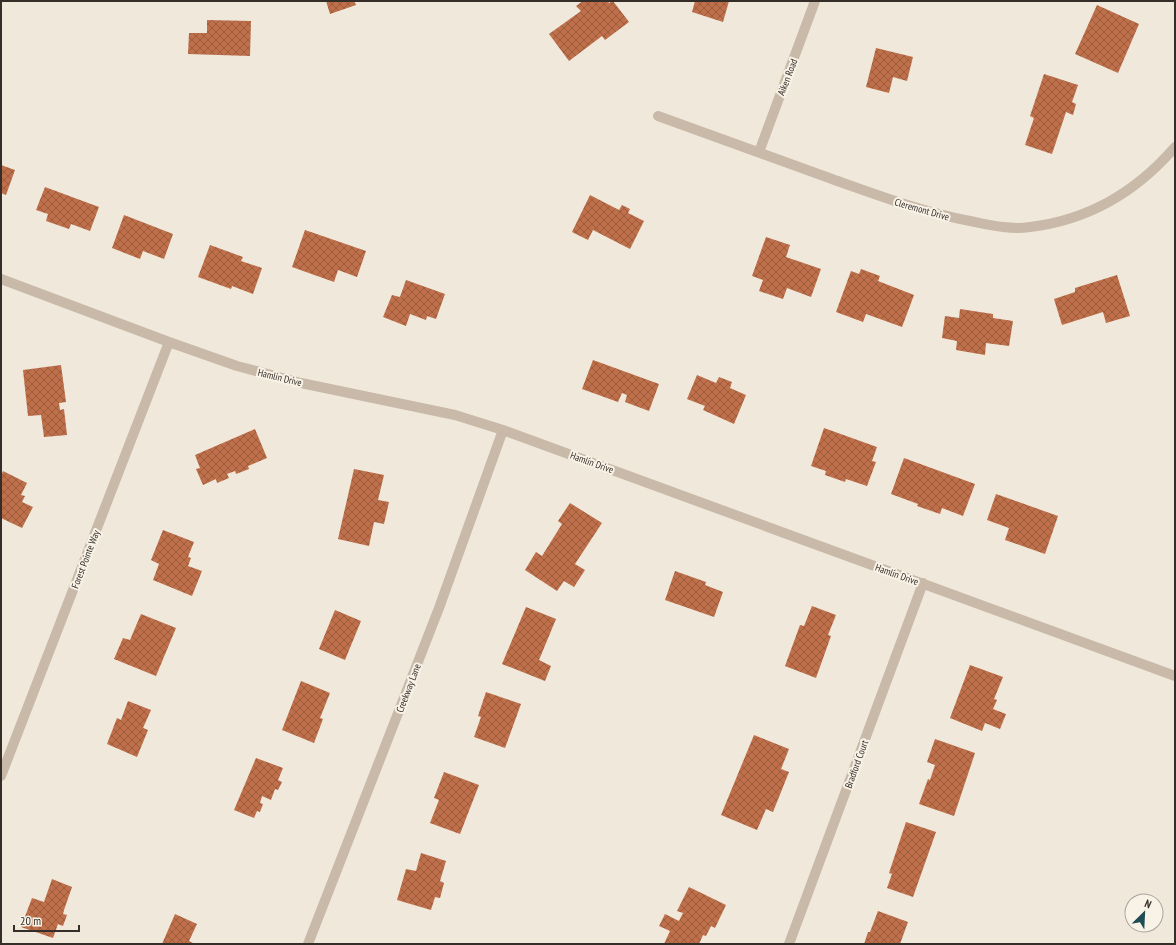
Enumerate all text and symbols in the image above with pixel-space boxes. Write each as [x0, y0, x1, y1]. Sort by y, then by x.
street label: Aiken Road [775, 57, 800, 97]
street label: Cleremont Drive [893, 195, 951, 223]
street label: Hamlin Drive [256, 366, 303, 389]
street label: Hamlin Drive [568, 449, 615, 476]
street label: Forest Pointe Way [68, 528, 103, 590]
street label: Hamlin Drive [873, 561, 920, 588]
street label: Creekway Lane [393, 662, 424, 714]
street label: Bradford Court [842, 738, 871, 790]
north arrow [1124, 893, 1164, 933]
text: N [1143, 896, 1154, 911]
scale bar [14, 907, 79, 933]
text: 20 m [20, 913, 41, 928]

